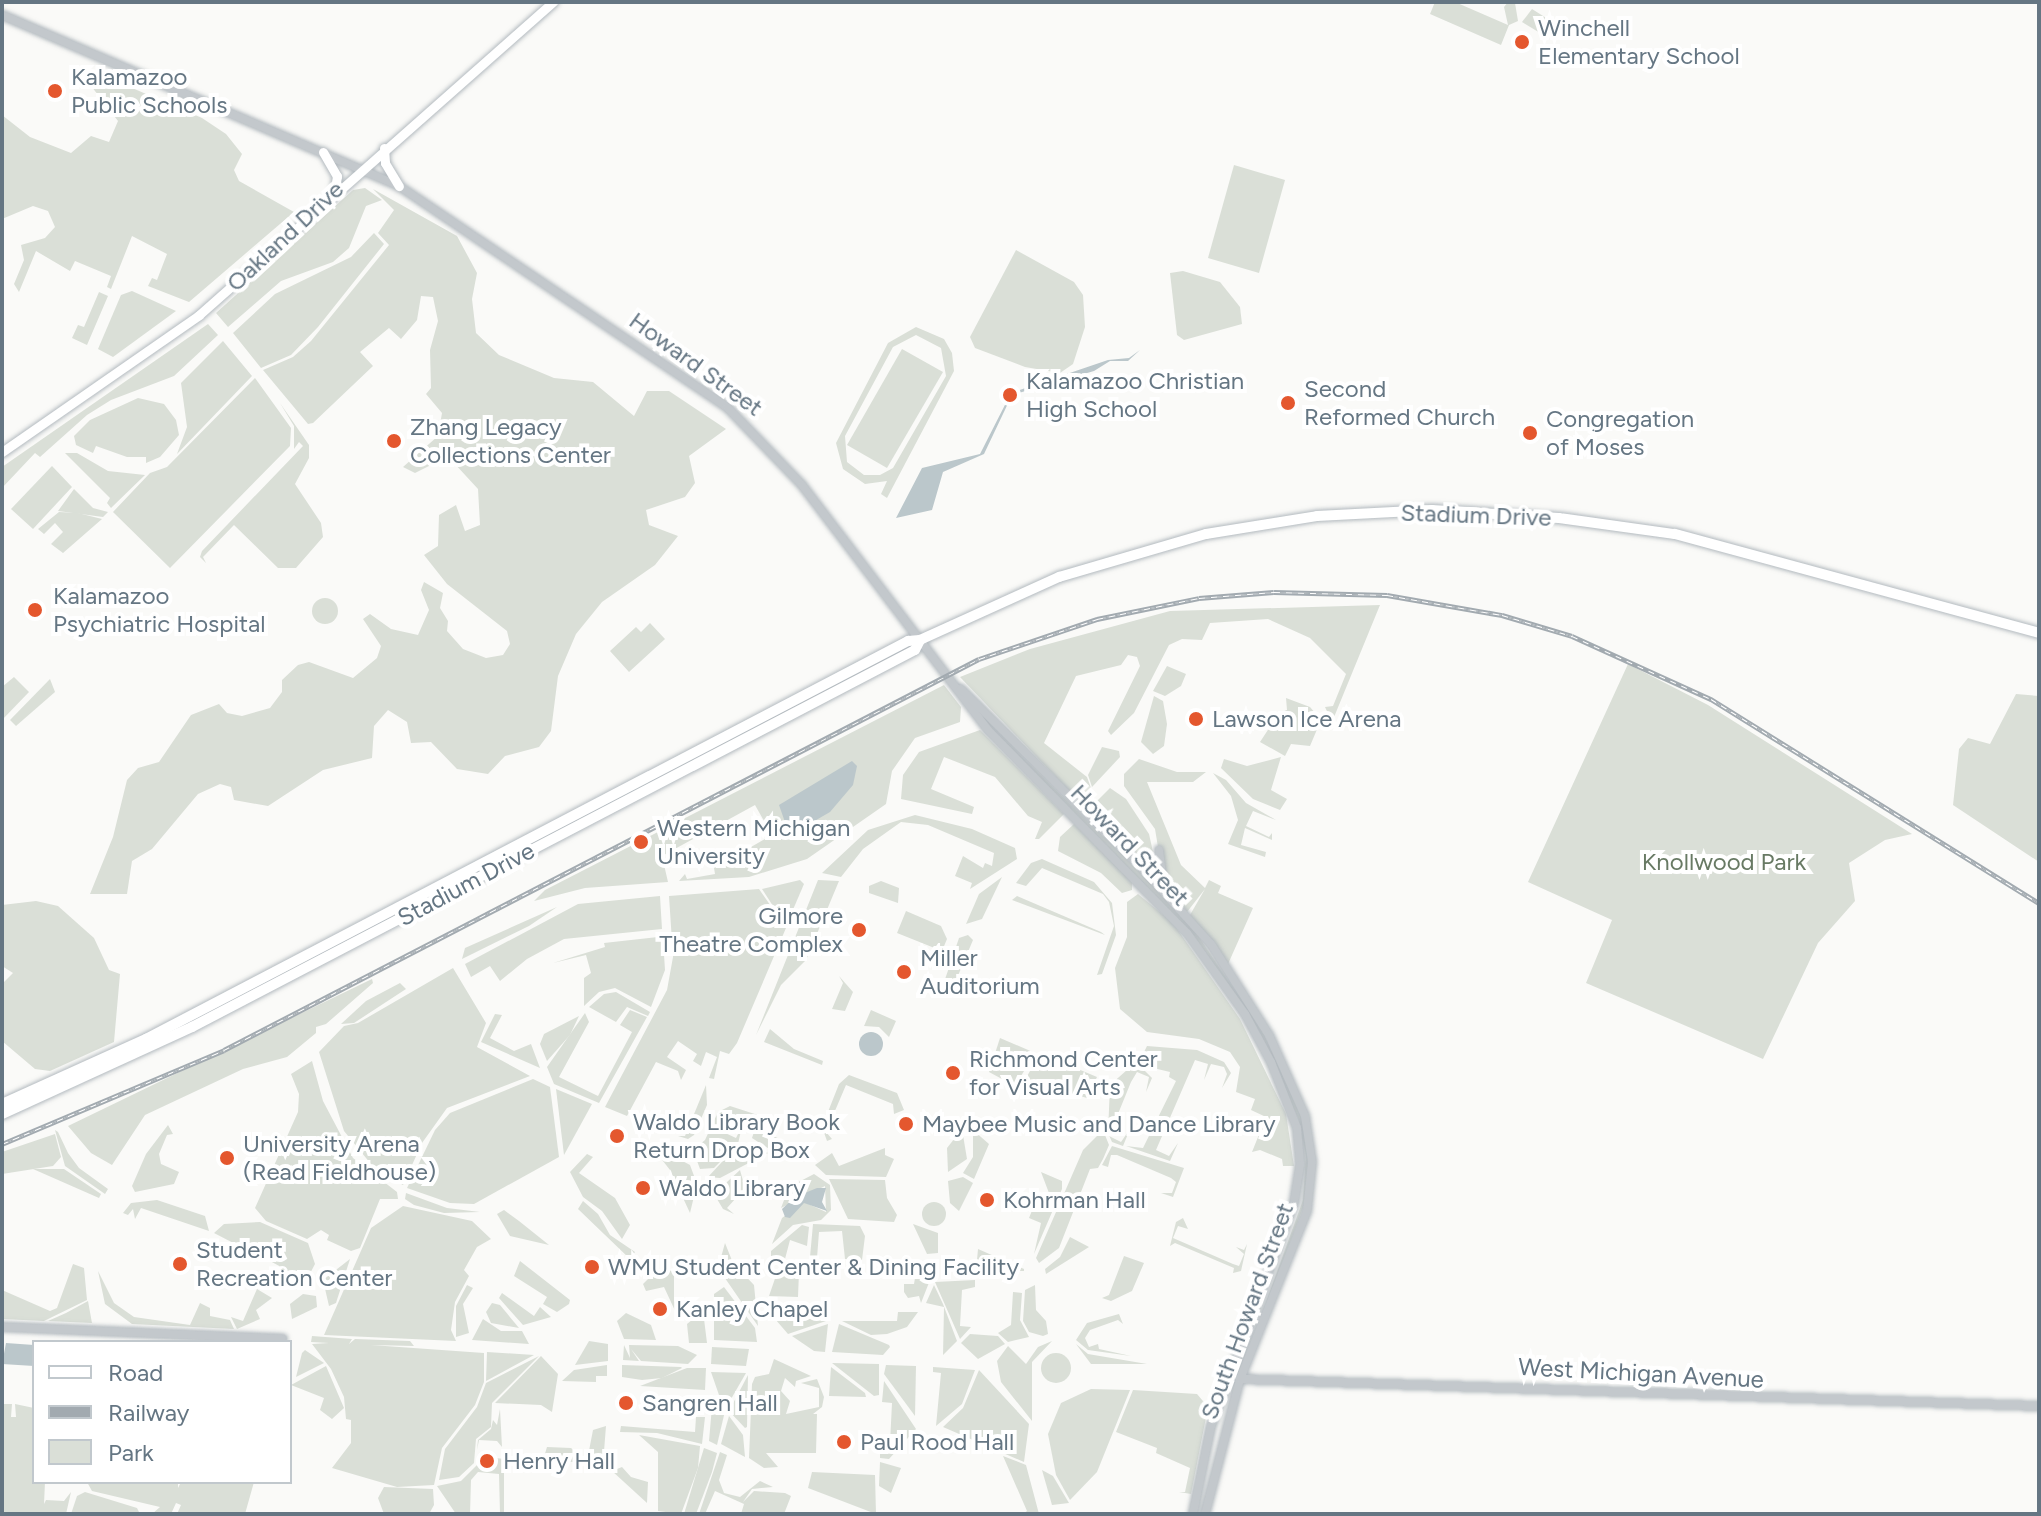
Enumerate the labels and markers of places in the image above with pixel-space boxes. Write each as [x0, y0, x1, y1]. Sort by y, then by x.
place label: Winchell Elementary School [1538, 14, 1740, 70]
marker: Winchell Elementary School [1513, 33, 1531, 51]
place label: Kalamazoo Public Schools [71, 63, 227, 119]
marker: Kalamazoo Public Schools [46, 82, 64, 100]
place label: Kalamazoo Christian High School [1026, 367, 1244, 423]
place label: Second Reformed Church [1304, 375, 1495, 431]
marker: Kalamazoo Christian High School [1001, 386, 1019, 404]
marker: Second Reformed Church [1279, 394, 1297, 412]
place label: Congregation of Moses [1546, 405, 1694, 461]
place label: Zhang Legacy Collections Center [410, 413, 611, 469]
marker: Congregation of Moses [1521, 424, 1539, 442]
marker: Zhang Legacy Collections Center [385, 432, 403, 450]
place label: Kalamazoo Psychiatric Hospital [53, 582, 266, 638]
marker: Kalamazoo Psychiatric Hospital [24, 599, 46, 621]
place label: Lawson Ice Arena [1212, 705, 1401, 733]
marker: Lawson Ice Arena [1187, 710, 1205, 728]
place label: Western Michigan University [657, 814, 850, 870]
marker: Western Michigan University [632, 833, 650, 851]
place label: Gilmore Theatre Complex [659, 902, 843, 958]
marker: Gilmore Theatre Complex [850, 921, 868, 939]
place label: Miller Auditorium [920, 944, 1040, 1000]
marker: Miller Auditorium [895, 963, 913, 981]
place label: Richmond Center for Visual Arts [969, 1045, 1158, 1101]
marker: Richmond Center for Visual Arts [944, 1064, 962, 1082]
place label: Waldo Library Book Return Drop Box [633, 1108, 840, 1164]
place label: Maybee Music and Dance Library [922, 1110, 1276, 1138]
marker: Maybee Music and Dance Library [897, 1115, 915, 1133]
marker: Waldo Library Book Return Drop Box [608, 1127, 626, 1145]
place label: University Arena (Read Fieldhouse) [243, 1130, 436, 1186]
marker: University Arena (Read Fieldhouse) [218, 1149, 236, 1167]
place label: Waldo Library [659, 1174, 806, 1202]
marker: Waldo Library [634, 1179, 652, 1197]
place label: Kohrman Hall [1003, 1186, 1146, 1214]
marker: Kohrman Hall [978, 1191, 996, 1209]
place label: Student Recreation Center [196, 1236, 392, 1292]
place label: WMU Student Center & Dining Facility [608, 1253, 1019, 1281]
marker: Student Recreation Center [171, 1255, 189, 1273]
marker: WMU Student Center & Dining Facility [583, 1258, 601, 1276]
place label: Kanley Chapel [676, 1295, 828, 1323]
marker: Kanley Chapel [651, 1300, 669, 1318]
place label: Sangren Hall [642, 1389, 778, 1417]
marker: Sangren Hall [617, 1394, 635, 1412]
place label: Paul Rood Hall [860, 1428, 1014, 1456]
marker: Paul Rood Hall [835, 1433, 853, 1451]
place label: Henry Hall [503, 1447, 615, 1475]
marker: Henry Hall [478, 1452, 496, 1470]

